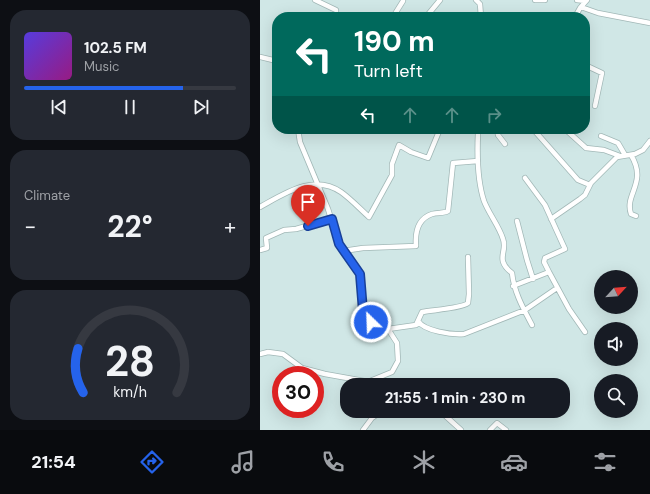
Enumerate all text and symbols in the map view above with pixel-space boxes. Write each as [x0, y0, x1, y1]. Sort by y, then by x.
text: 190 m [354, 23, 435, 60]
icon: left [288, 28, 340, 80]
text: 102.5 FM [84, 38, 147, 58]
text: Music [84, 58, 119, 75]
text: Turn left [354, 59, 423, 83]
icon: previous [48, 96, 70, 118]
icon: pause [119, 96, 141, 118]
icon: next [190, 96, 212, 118]
icon: left [357, 104, 379, 126]
icon: ahead [399, 104, 421, 126]
icon: ahead [441, 104, 463, 126]
icon: right [483, 104, 505, 126]
pin [291, 185, 325, 226]
text: Climate [24, 187, 70, 204]
icon: arrive [297, 191, 319, 213]
text: 22° [107, 207, 153, 246]
text: − [24, 212, 36, 241]
text: + [224, 212, 236, 241]
north arrow [594, 270, 638, 314]
map controls [594, 270, 638, 418]
position arrow [350, 301, 392, 343]
button: sound [594, 322, 638, 366]
text: 28 [105, 335, 155, 389]
speed limit sign: 30 [272, 366, 324, 418]
button: search [594, 374, 638, 418]
text: km/h [113, 383, 147, 401]
text: 21:55 · 1 min · 230 m [385, 388, 525, 408]
icon: directions [138, 448, 166, 476]
icon: music [229, 448, 257, 476]
icon: phone [319, 448, 347, 476]
icon: climate [410, 448, 438, 476]
icon: car [500, 448, 528, 476]
icon: filters [591, 448, 619, 476]
text: 21:54 [31, 450, 76, 474]

